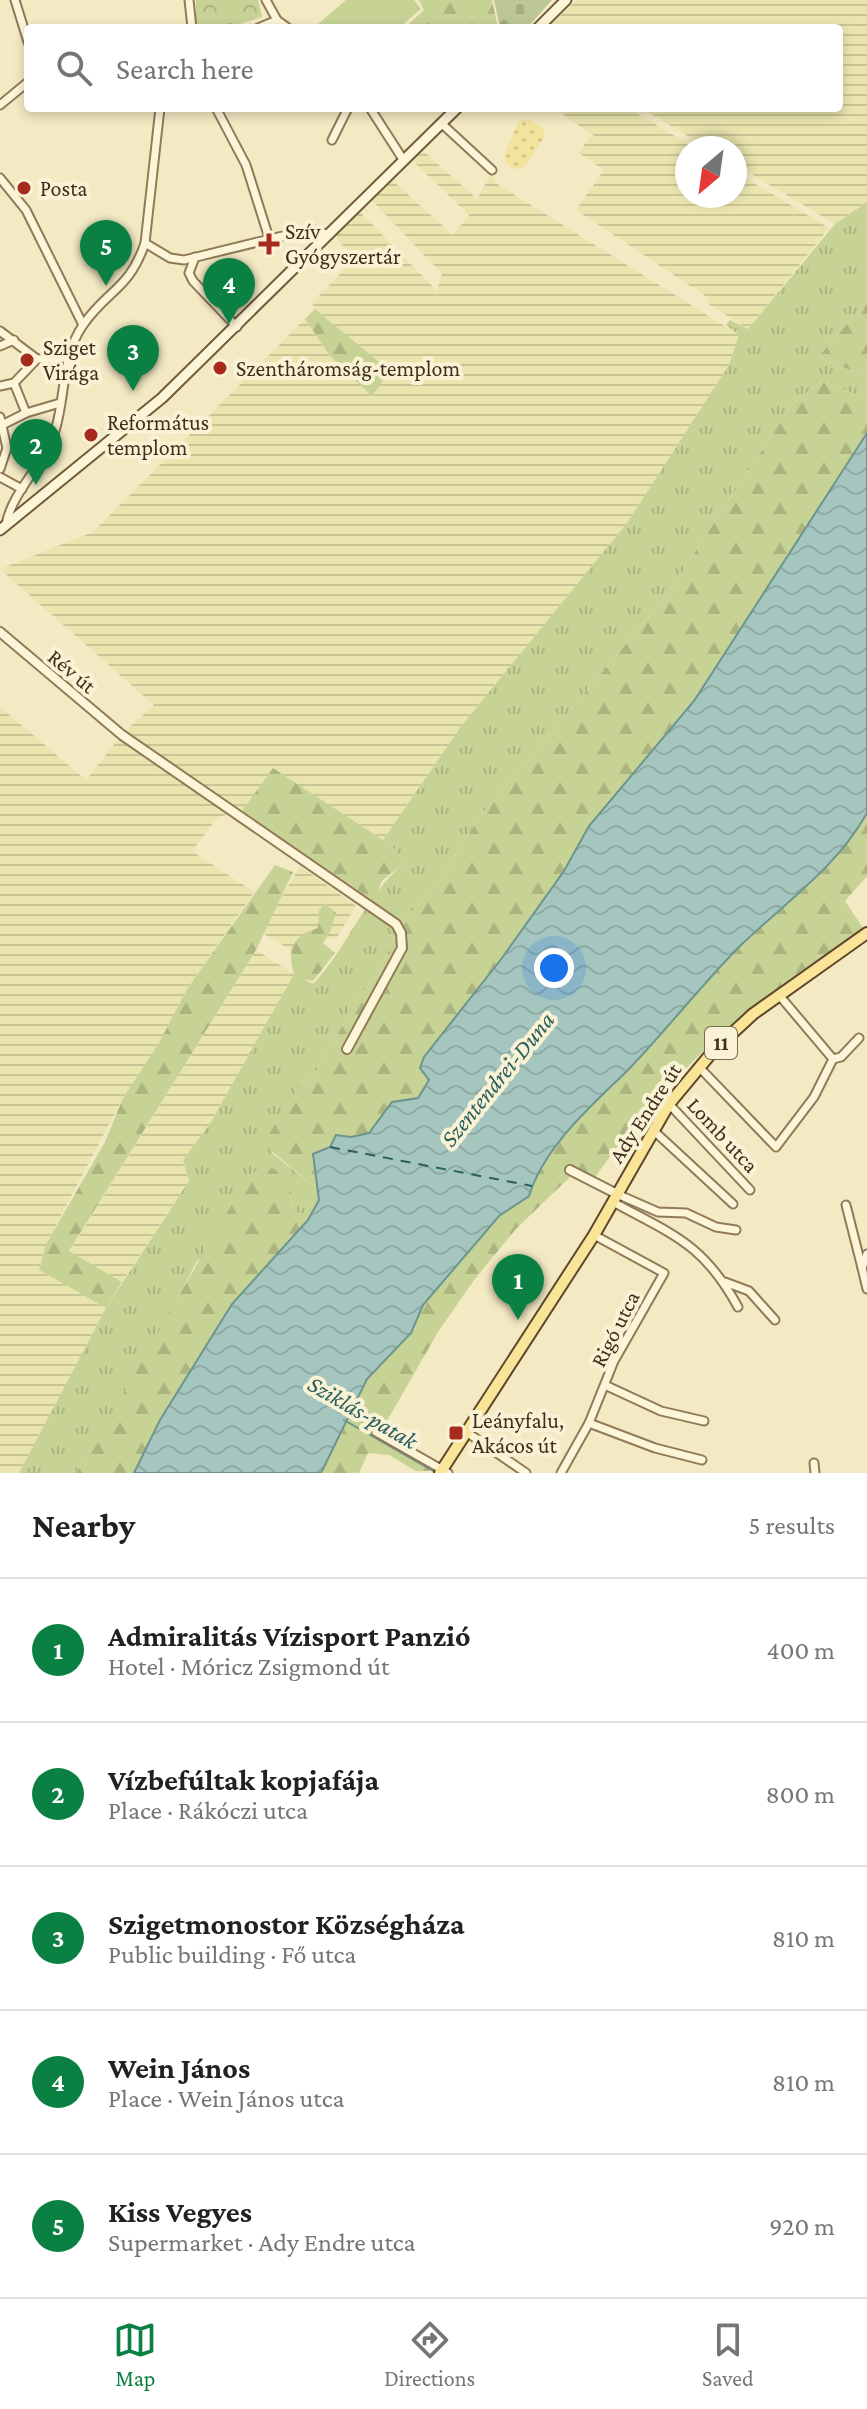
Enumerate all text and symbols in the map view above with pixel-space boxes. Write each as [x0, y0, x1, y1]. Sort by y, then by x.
search box [24, 24, 843, 112]
icon: search [52, 46, 96, 90]
text: Search here [116, 52, 254, 85]
north arrow [675, 136, 747, 208]
place label: Posta [40, 176, 88, 201]
marker: Posta [15, 179, 33, 197]
place label: Szív Gyógyszertár [285, 219, 401, 269]
pin: 5 [80, 220, 132, 286]
marker: Szív Gyógyszertár [260, 235, 278, 253]
pin: 4 [203, 258, 255, 324]
pin: 3 [107, 325, 159, 391]
place label: Sziget Virága [43, 335, 99, 385]
marker: Sziget Virága [18, 351, 36, 369]
place label: Szentháromság-templom [236, 356, 460, 381]
marker: Szentháromság-templom [211, 359, 229, 377]
place label: Református templom [107, 410, 209, 460]
pin: 2 [10, 419, 62, 485]
marker: Református templom [82, 426, 100, 444]
street label: Rév út [43, 644, 102, 699]
your location [534, 948, 574, 988]
water label: Szentendrei-Duna [435, 1006, 559, 1152]
road number: 11 [705, 1027, 737, 1059]
street label: Ady Endre út [604, 1058, 687, 1168]
street label: Lomb utca [682, 1092, 764, 1178]
pin: 1 [492, 1254, 544, 1320]
street label: Rigó utca [585, 1287, 645, 1371]
water label: Sziklás-patak [303, 1370, 424, 1455]
place label: Leányfalu, Akácos út [472, 1408, 564, 1458]
marker: Leányfalu, Akácos út [447, 1424, 465, 1442]
text: Nearby [32, 1507, 135, 1544]
text: 5 results [748, 1511, 835, 1540]
text: Admiralitás Vízisport Panzió [108, 1619, 471, 1652]
text: 1 [53, 1636, 63, 1665]
text: 400 m [767, 1636, 835, 1665]
text: Hotel · Móricz Zsigmond út [108, 1652, 390, 1681]
text: Vízbefúltak kopjafája [108, 1763, 379, 1796]
text: 2 [51, 1780, 65, 1809]
text: 800 m [766, 1780, 835, 1809]
text: Place · Rákóczi utca [108, 1796, 308, 1825]
text: Szigetmonostor Községháza [108, 1907, 465, 1940]
text: 3 [52, 1924, 64, 1953]
text: 810 m [772, 1924, 835, 1953]
text: Public building · Fő utca [108, 1940, 356, 1969]
text: Wein János [108, 2051, 250, 2084]
text: 4 [51, 2068, 65, 2097]
text: 810 m [772, 2068, 835, 2097]
text: Place · Wein János utca [108, 2084, 345, 2113]
text: Kiss Vegyes [108, 2195, 252, 2228]
text: 5 [52, 2212, 64, 2241]
text: 920 m [769, 2212, 835, 2241]
text: Supermarket · Ady Endre utca [108, 2228, 416, 2257]
tab: Map [113, 2318, 157, 2391]
tab: Directions [384, 2318, 475, 2391]
tab: Saved [702, 2318, 754, 2391]

